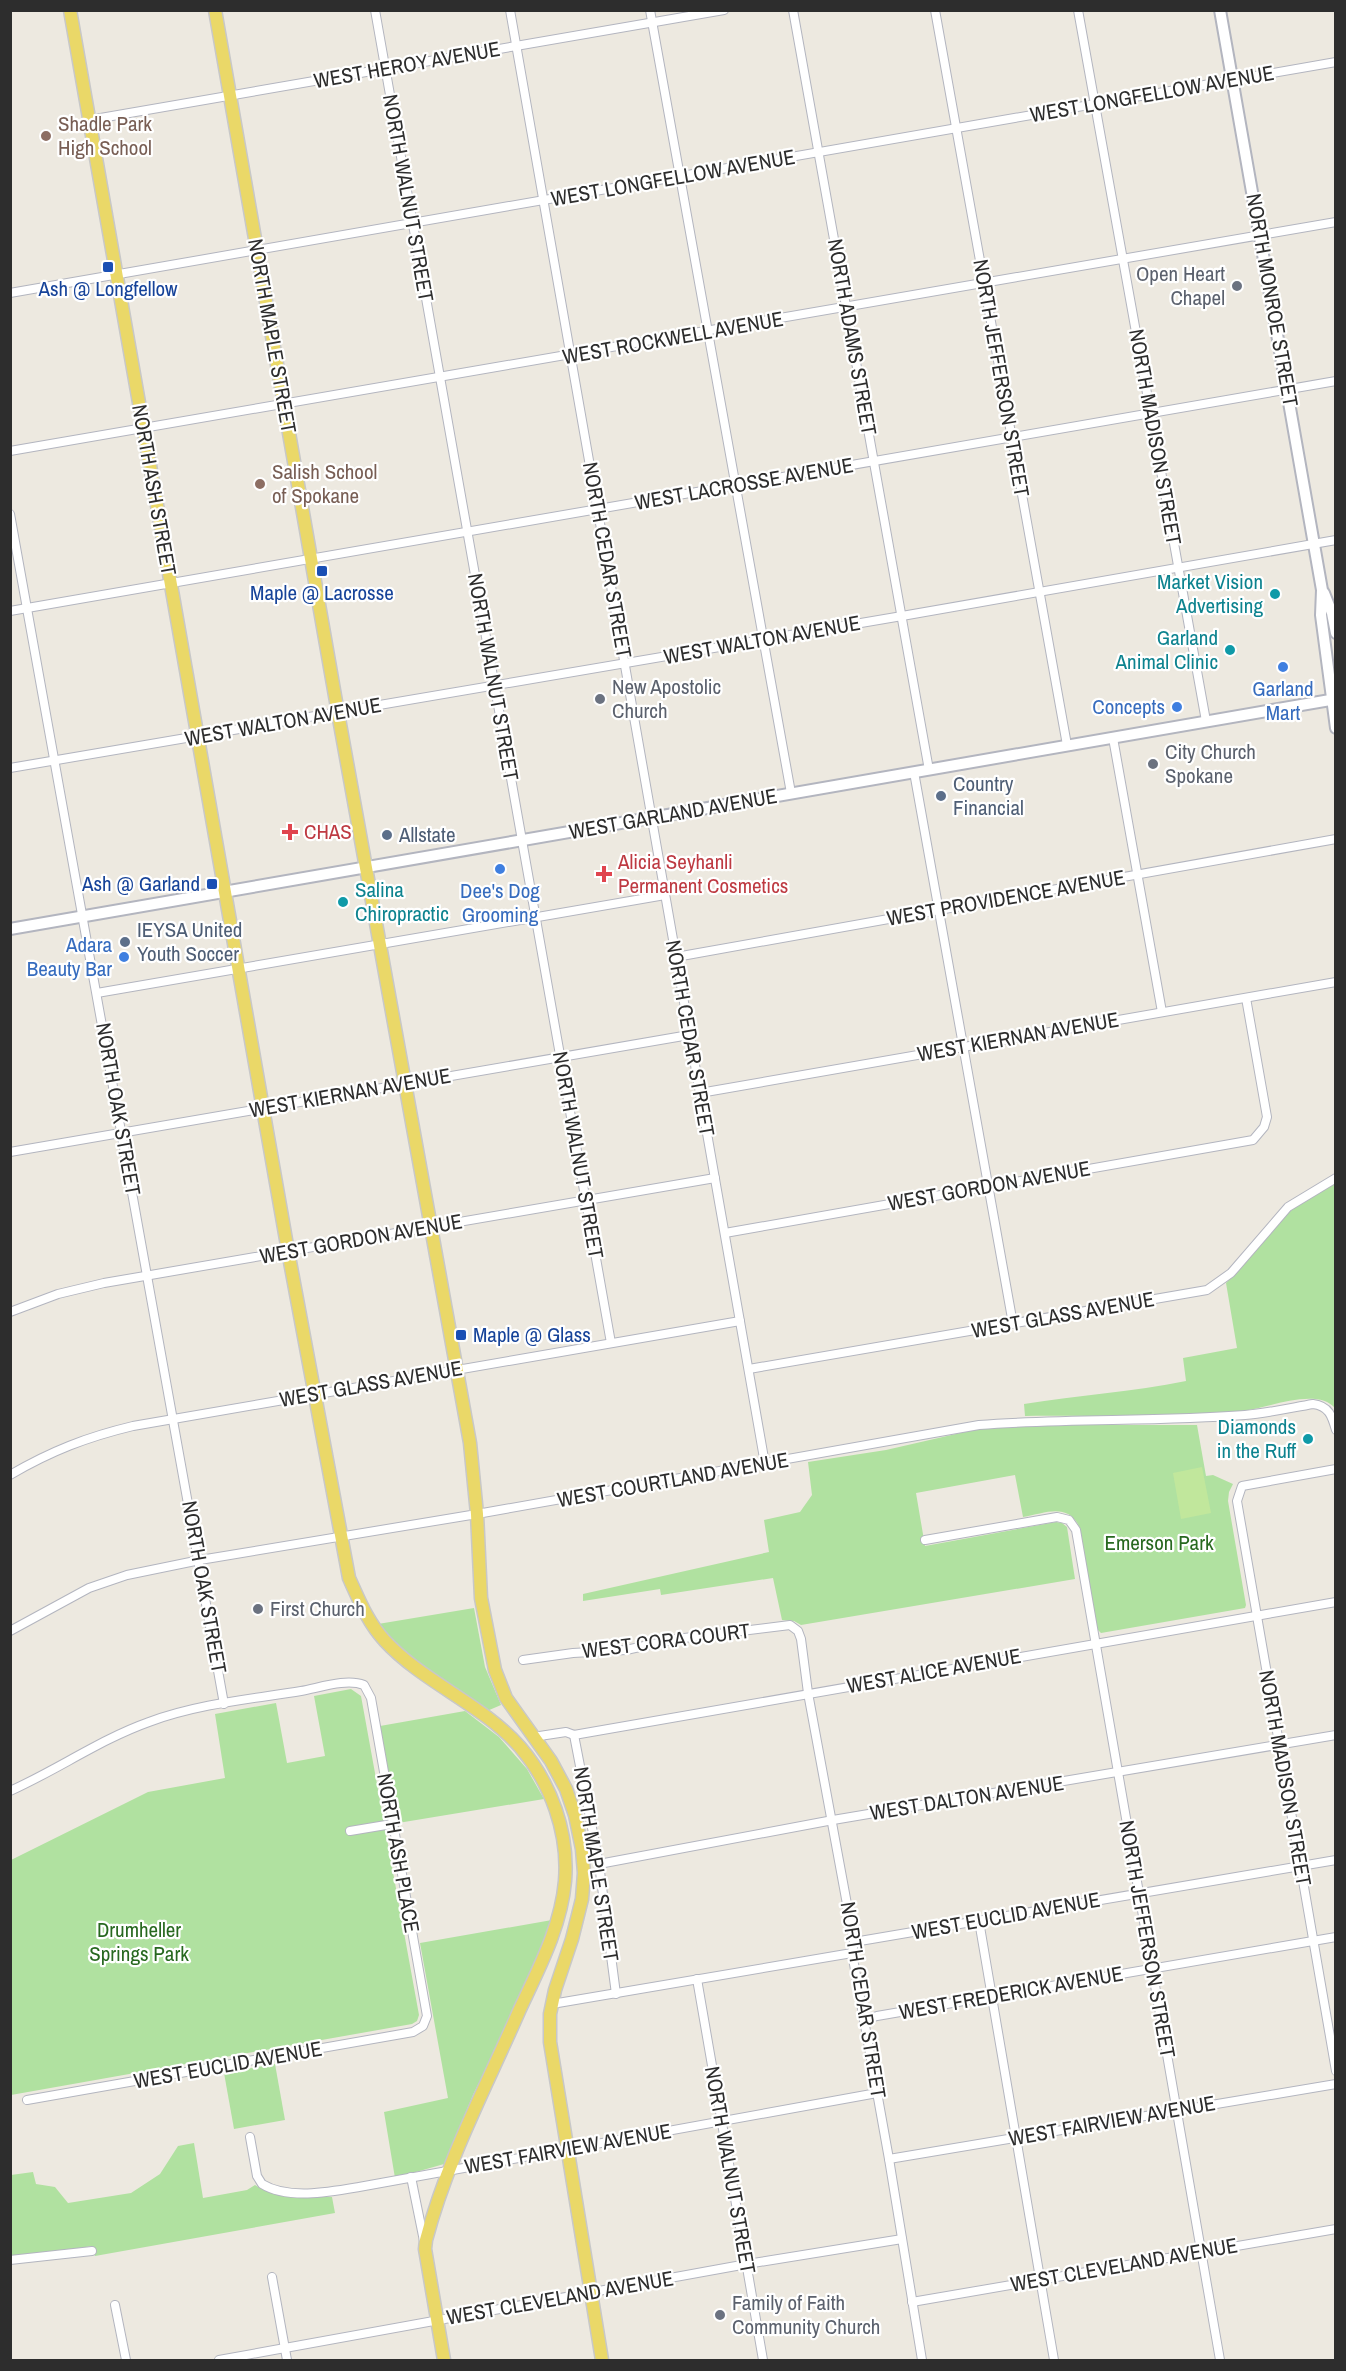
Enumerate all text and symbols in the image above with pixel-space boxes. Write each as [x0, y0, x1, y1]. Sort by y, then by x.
street label: WEST HEROY AVENUE [312, 34, 502, 95]
street label: WEST LONGFELLOW AVENUE [1028, 58, 1276, 129]
street label: NORTH WALNUT STREET [376, 92, 441, 304]
place label: Shadle Park High School [58, 109, 152, 162]
marker: Shadle Park High School [39, 129, 53, 143]
street label: WEST LONGFELLOW AVENUE [549, 142, 797, 213]
street label: NORTH MONROE STREET [1239, 191, 1306, 409]
street label: NORTH MAPLE STREET [241, 236, 304, 436]
street label: NORTH ADAMS STREET [821, 237, 884, 438]
street label: NORTH JEFFERSON STREET [966, 257, 1037, 499]
place label: Open Heart Chapel [1136, 259, 1225, 312]
marker: Ash @ Longfellow [101, 260, 115, 274]
place label: Ash @ Longfellow [37, 274, 178, 303]
marker: Open Heart Chapel [1230, 279, 1244, 293]
street label: WEST ROCKWELL AVENUE [560, 304, 786, 371]
street label: NORTH MADISON STREET [1122, 327, 1189, 548]
street label: NORTH ASH STREET [125, 402, 184, 578]
street label: WEST LACROSSE AVENUE [632, 450, 855, 517]
place label: Salish School of Spokane [272, 457, 377, 510]
street label: NORTH CEDAR STREET [576, 460, 639, 661]
marker: Salish School of Spokane [253, 477, 267, 491]
marker: Maple @ Lacrosse [315, 564, 329, 578]
place label: Market Vision Advertising [1157, 567, 1263, 620]
street label: NORTH WALNUT STREET [461, 571, 526, 783]
place label: Maple @ Lacrosse [250, 578, 394, 607]
marker: Market Vision Advertising [1268, 587, 1282, 601]
street label: WEST WALTON AVENUE [661, 608, 862, 671]
place label: Garland Animal Clinic [1115, 623, 1218, 676]
marker: Garland Animal Clinic [1223, 643, 1237, 657]
marker: Garland Mart [1276, 660, 1290, 674]
place label: New Apostolic Church [612, 672, 721, 725]
place label: Garland Mart [1252, 674, 1314, 727]
street label: WEST WALTON AVENUE [182, 690, 383, 753]
marker: New Apostolic Church [593, 692, 607, 706]
place label: Concepts [1092, 692, 1165, 721]
marker: Concepts [1170, 700, 1184, 714]
place label: City Church Spokane [1165, 737, 1256, 790]
marker: City Church Spokane [1146, 757, 1160, 771]
place label: Country Financial [953, 769, 1024, 822]
street label: WEST GARLAND AVENUE [567, 781, 779, 846]
marker: Country Financial [934, 789, 948, 803]
place label: CHAS [304, 817, 352, 846]
place label: Allstate [398, 820, 455, 849]
marker: CHAS [281, 823, 299, 841]
marker: Allstate [380, 828, 394, 842]
place label: Alicia Seyhanli Permanent Cosmetics [617, 847, 788, 900]
marker: Dee's Dog Grooming [493, 862, 507, 876]
street label: WEST PROVIDENCE AVENUE [884, 862, 1127, 933]
marker: Alicia Seyhanli Permanent Cosmetics [595, 865, 613, 883]
place label: Ash @ Garland [81, 869, 200, 898]
place label: Salina Chiropractic [355, 875, 449, 928]
place label: Dee's Dog Grooming [460, 876, 540, 929]
marker: Ash @ Garland [205, 877, 219, 891]
marker: Salina Chiropractic [336, 895, 350, 909]
place label: IEYSA United Youth Soccer [137, 915, 242, 968]
place label: Adara Beauty Bar [27, 930, 112, 983]
marker: IEYSA United Youth Soccer [118, 935, 132, 949]
street label: NORTH CEDAR STREET [659, 938, 722, 1139]
marker: Adara Beauty Bar [117, 950, 131, 964]
street label: WEST KIERNAN AVENUE [915, 1004, 1121, 1069]
street label: NORTH OAK STREET [89, 1020, 148, 1198]
street label: NORTH WALNUT STREET [546, 1049, 611, 1261]
street label: WEST KIERNAN AVENUE [247, 1060, 453, 1125]
street label: WEST GORDON AVENUE [885, 1153, 1092, 1218]
street label: WEST GORDON AVENUE [257, 1206, 464, 1271]
street label: WEST GLASS AVENUE [969, 1284, 1157, 1345]
place label: Maple @ Glass [473, 1320, 591, 1349]
marker: Maple @ Glass [454, 1328, 468, 1342]
street label: WEST GLASS AVENUE [277, 1353, 465, 1414]
place label: Diamonds in the Ruff [1217, 1412, 1297, 1465]
marker: Diamonds in the Ruff [1301, 1432, 1315, 1446]
street label: WEST COURTLAND AVENUE [555, 1445, 791, 1514]
street label: NORTH OAK STREET [175, 1498, 234, 1676]
park label: Emerson Park [1104, 1528, 1214, 1557]
place label: First Church [270, 1594, 365, 1623]
marker: First Church [251, 1602, 265, 1616]
street label: WEST CORA COURT [580, 1616, 752, 1665]
street label: WEST ALICE AVENUE [845, 1641, 1023, 1700]
street label: NORTH MADISON STREET [1252, 1668, 1319, 1889]
street label: NORTH MAPLE STREET [567, 1764, 626, 1964]
street label: WEST DALTON AVENUE [868, 1768, 1066, 1827]
street label: NORTH ASH PLACE [370, 1771, 427, 1935]
street label: NORTH JEFFERSON STREET [1112, 1818, 1183, 2060]
street label: WEST EUCLID AVENUE [909, 1885, 1102, 1946]
street label: NORTH CEDAR STREET [834, 1900, 893, 2101]
park label: Drumheller Springs Park [89, 1915, 189, 1968]
street label: WEST FREDERICK AVENUE [897, 1959, 1125, 2027]
street label: WEST EUCLID AVENUE [131, 2034, 324, 2095]
street label: NORTH WALNUT STREET [698, 2064, 763, 2276]
street label: WEST FAIRVIEW AVENUE [1006, 2088, 1218, 2153]
street label: WEST FAIRVIEW AVENUE [462, 2116, 674, 2181]
street label: WEST CLEVELAND AVENUE [1008, 2230, 1240, 2299]
street label: WEST CLEVELAND AVENUE [444, 2263, 676, 2332]
place label: Family of Faith Community Church [732, 2288, 880, 2341]
marker: Family of Faith Community Church [713, 2308, 727, 2322]

